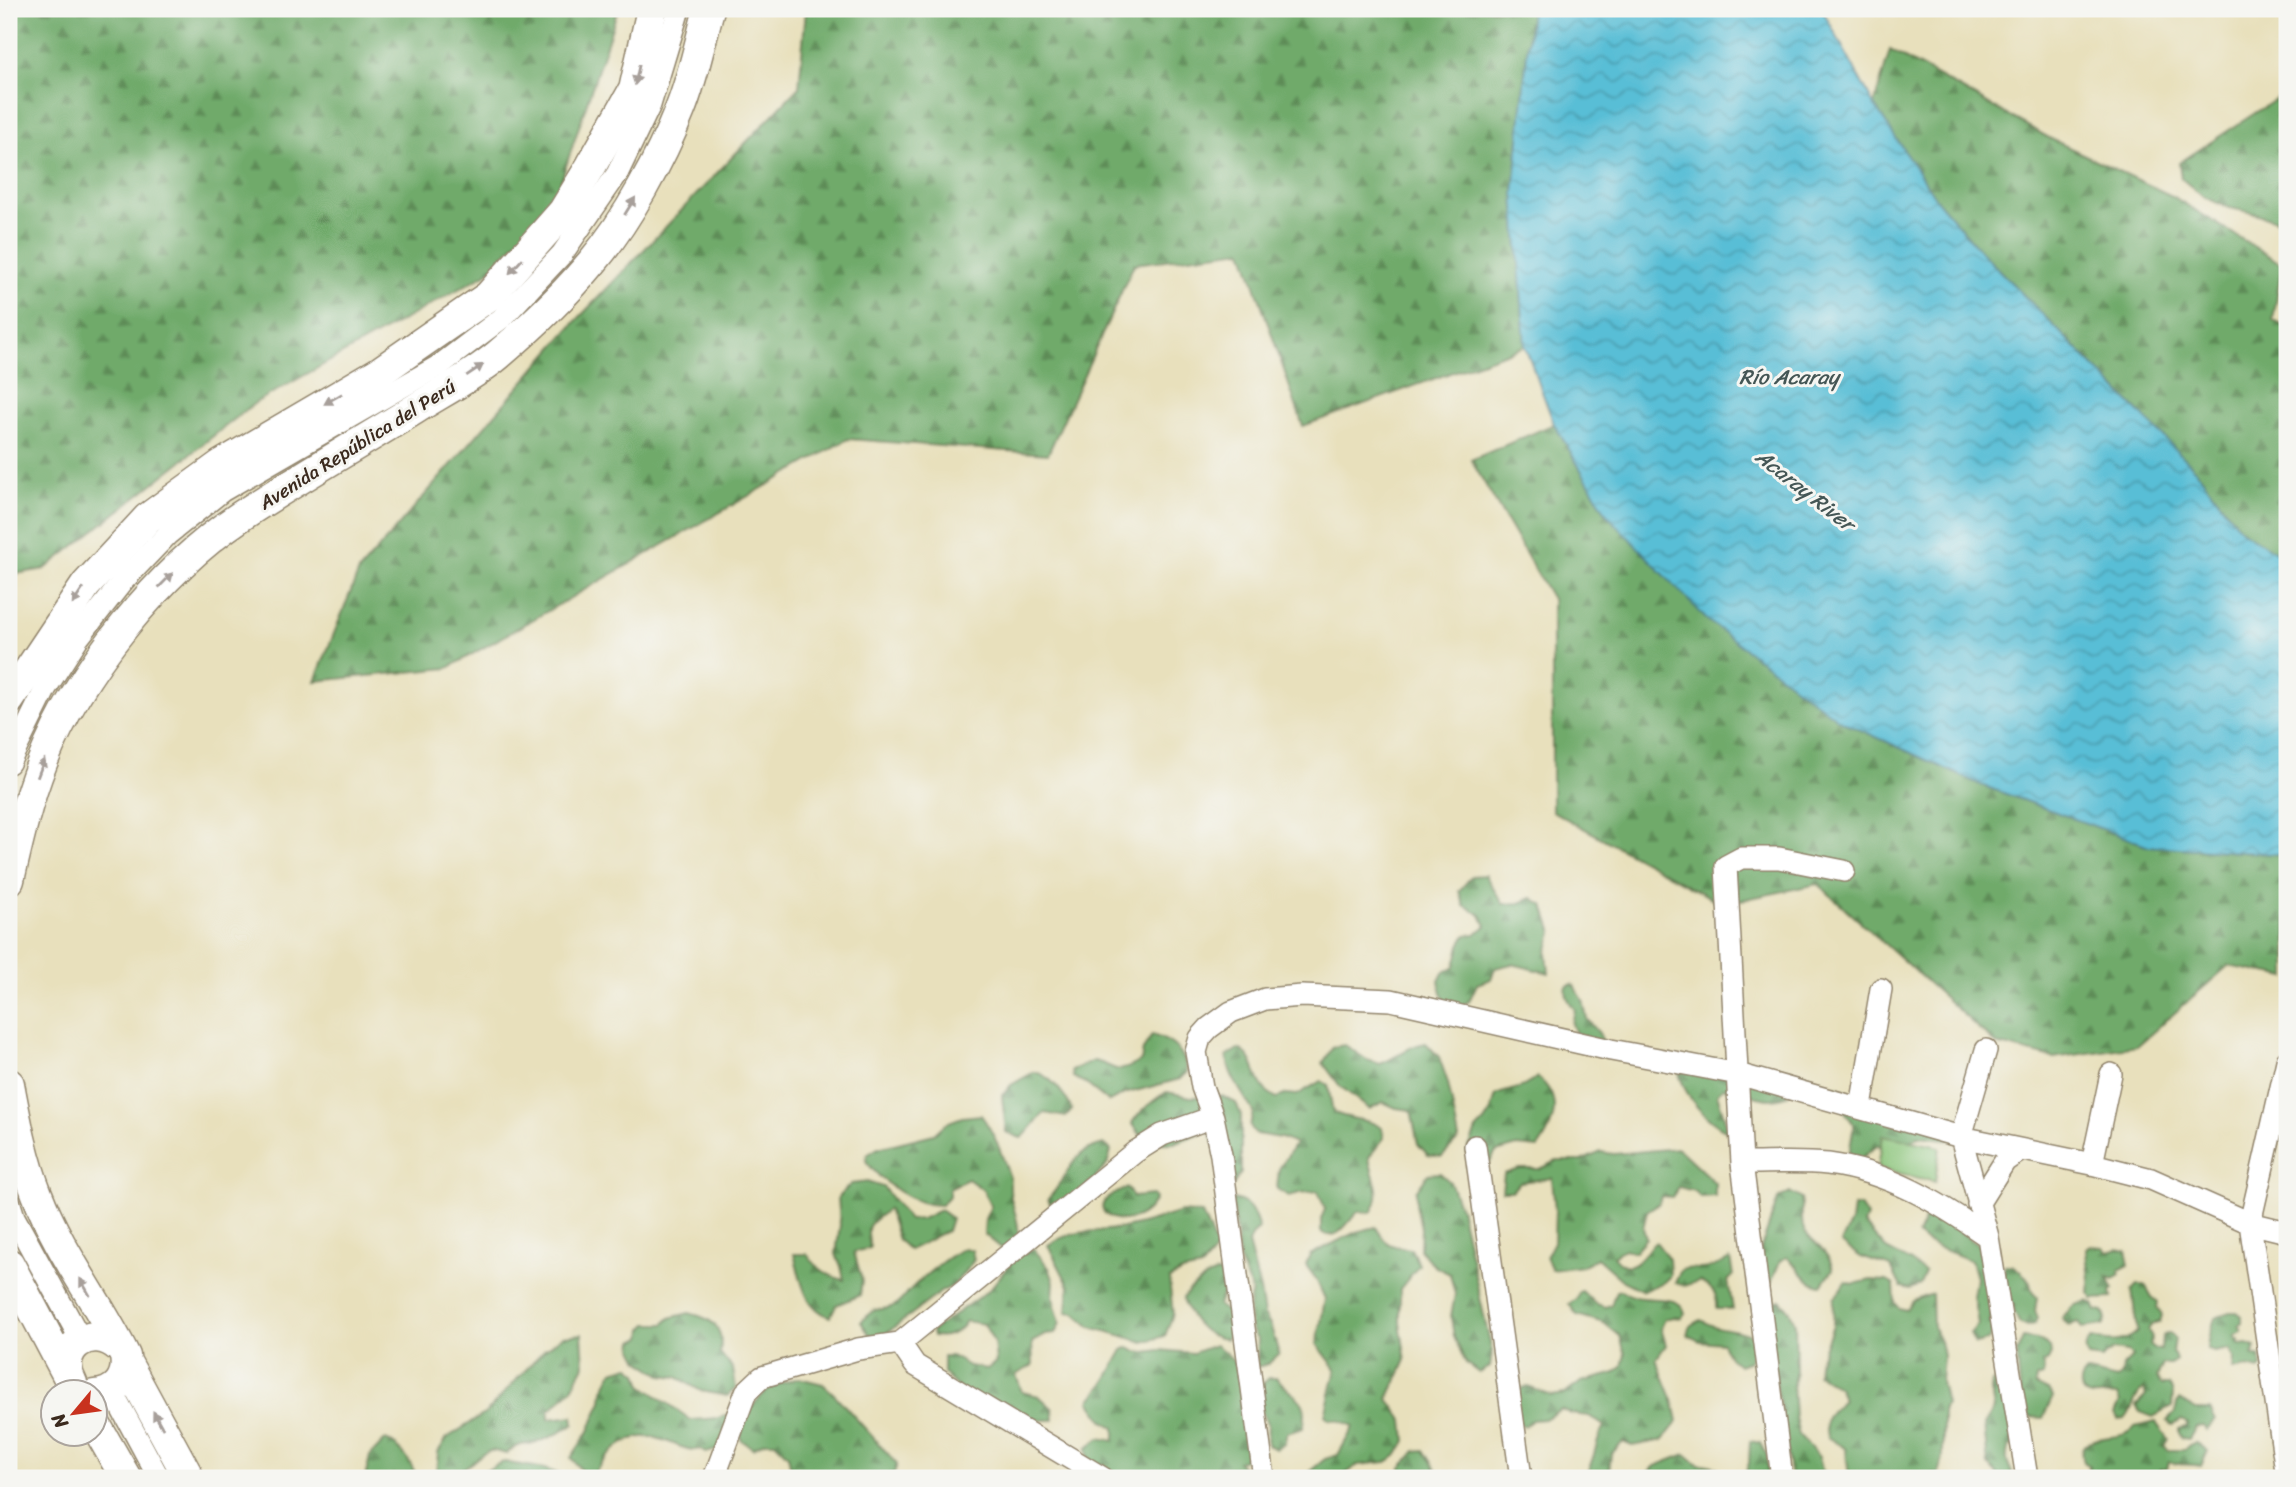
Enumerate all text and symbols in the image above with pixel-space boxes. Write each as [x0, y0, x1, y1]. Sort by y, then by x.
one-way arrow [632, 64, 643, 86]
one-way arrow [624, 196, 637, 216]
one-way arrow [509, 257, 524, 274]
water label: Río Acaray [1739, 358, 1842, 396]
one-way arrow [466, 363, 484, 377]
street label: Avenida República del Perú [252, 370, 463, 519]
one-way arrow [323, 393, 343, 405]
water label: Acaray River [1746, 438, 1867, 544]
one-way arrow [157, 572, 173, 589]
one-way arrow [71, 587, 85, 605]
one-way arrow [35, 757, 46, 778]
one-way arrow [79, 1278, 91, 1297]
north arrow [38, 1378, 108, 1448]
text: N [42, 1407, 78, 1436]
one-way arrow [152, 1410, 163, 1430]

